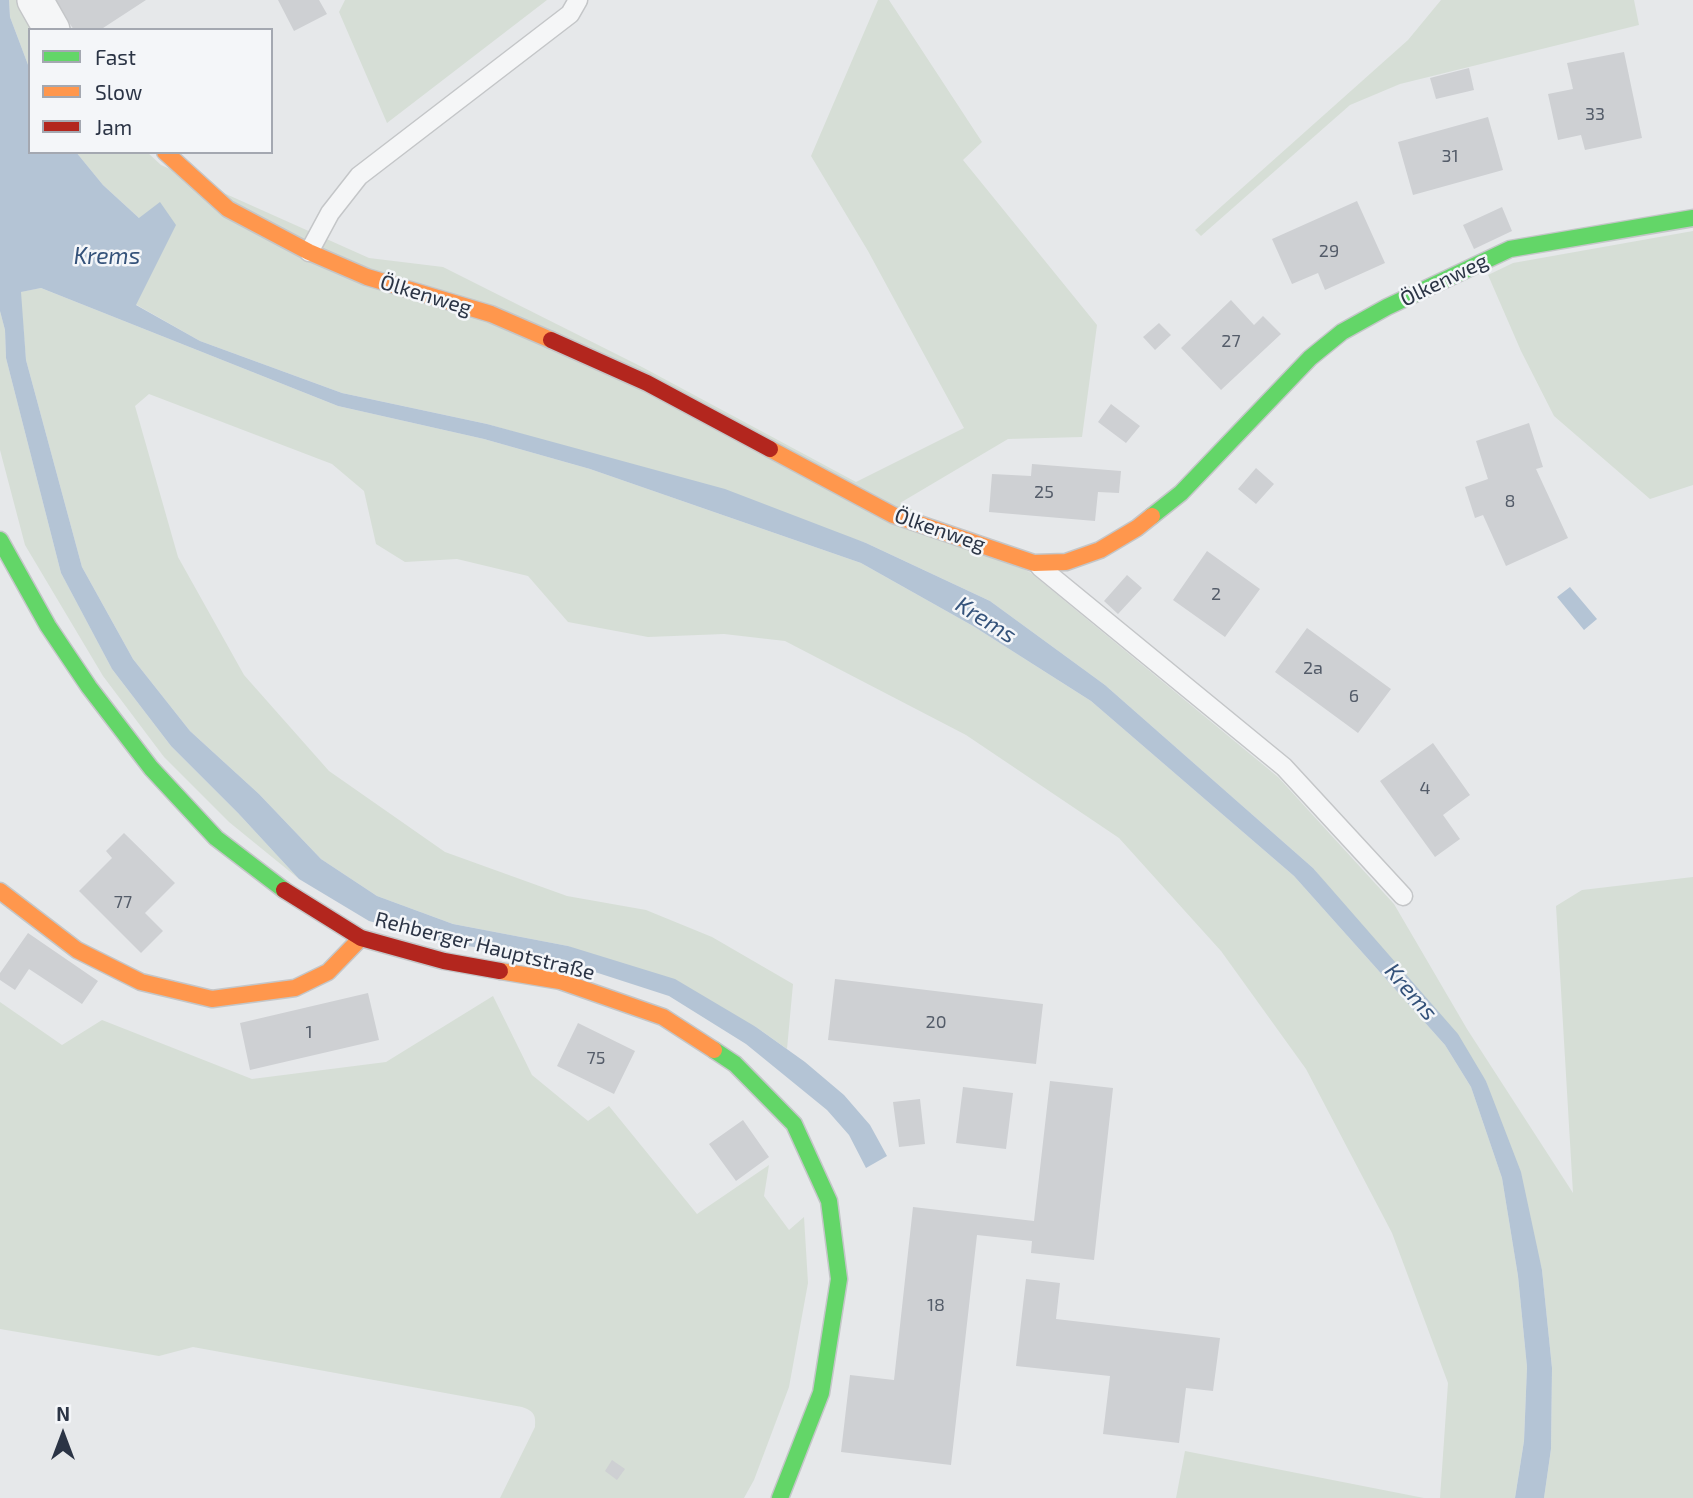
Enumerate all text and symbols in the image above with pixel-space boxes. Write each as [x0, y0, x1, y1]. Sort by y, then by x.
legend [28, 28, 273, 154]
text: Fast [95, 44, 136, 69]
text: Slow [95, 79, 142, 104]
house number: 33 [1585, 103, 1605, 125]
text: Jam [95, 114, 132, 139]
house number: 31 [1441, 145, 1459, 167]
house number: 29 [1319, 240, 1339, 262]
water label: Krems [74, 242, 140, 270]
street label: Ölkenweg [1396, 248, 1492, 312]
street label: Ölkenweg [377, 269, 475, 321]
house number: 27 [1221, 330, 1241, 352]
house number: 25 [1034, 481, 1054, 503]
house number: 8 [1505, 490, 1515, 512]
street label: Ölkenweg [891, 503, 989, 557]
house number: 2 [1211, 583, 1221, 605]
water label: Krems [950, 591, 1022, 649]
house number: 2a [1303, 657, 1323, 679]
house number: 6 [1349, 685, 1359, 707]
house number: 4 [1419, 777, 1431, 799]
house number: 77 [114, 891, 132, 913]
street label: Rehberger Hauptstraße [372, 906, 598, 986]
water label: Krems [1379, 958, 1443, 1026]
house number: 20 [926, 1011, 946, 1033]
house number: 1 [305, 1021, 313, 1043]
house number: 75 [587, 1047, 605, 1069]
house number: 18 [927, 1294, 945, 1316]
north arrow [28, 1400, 98, 1470]
text: N [56, 1402, 70, 1425]

